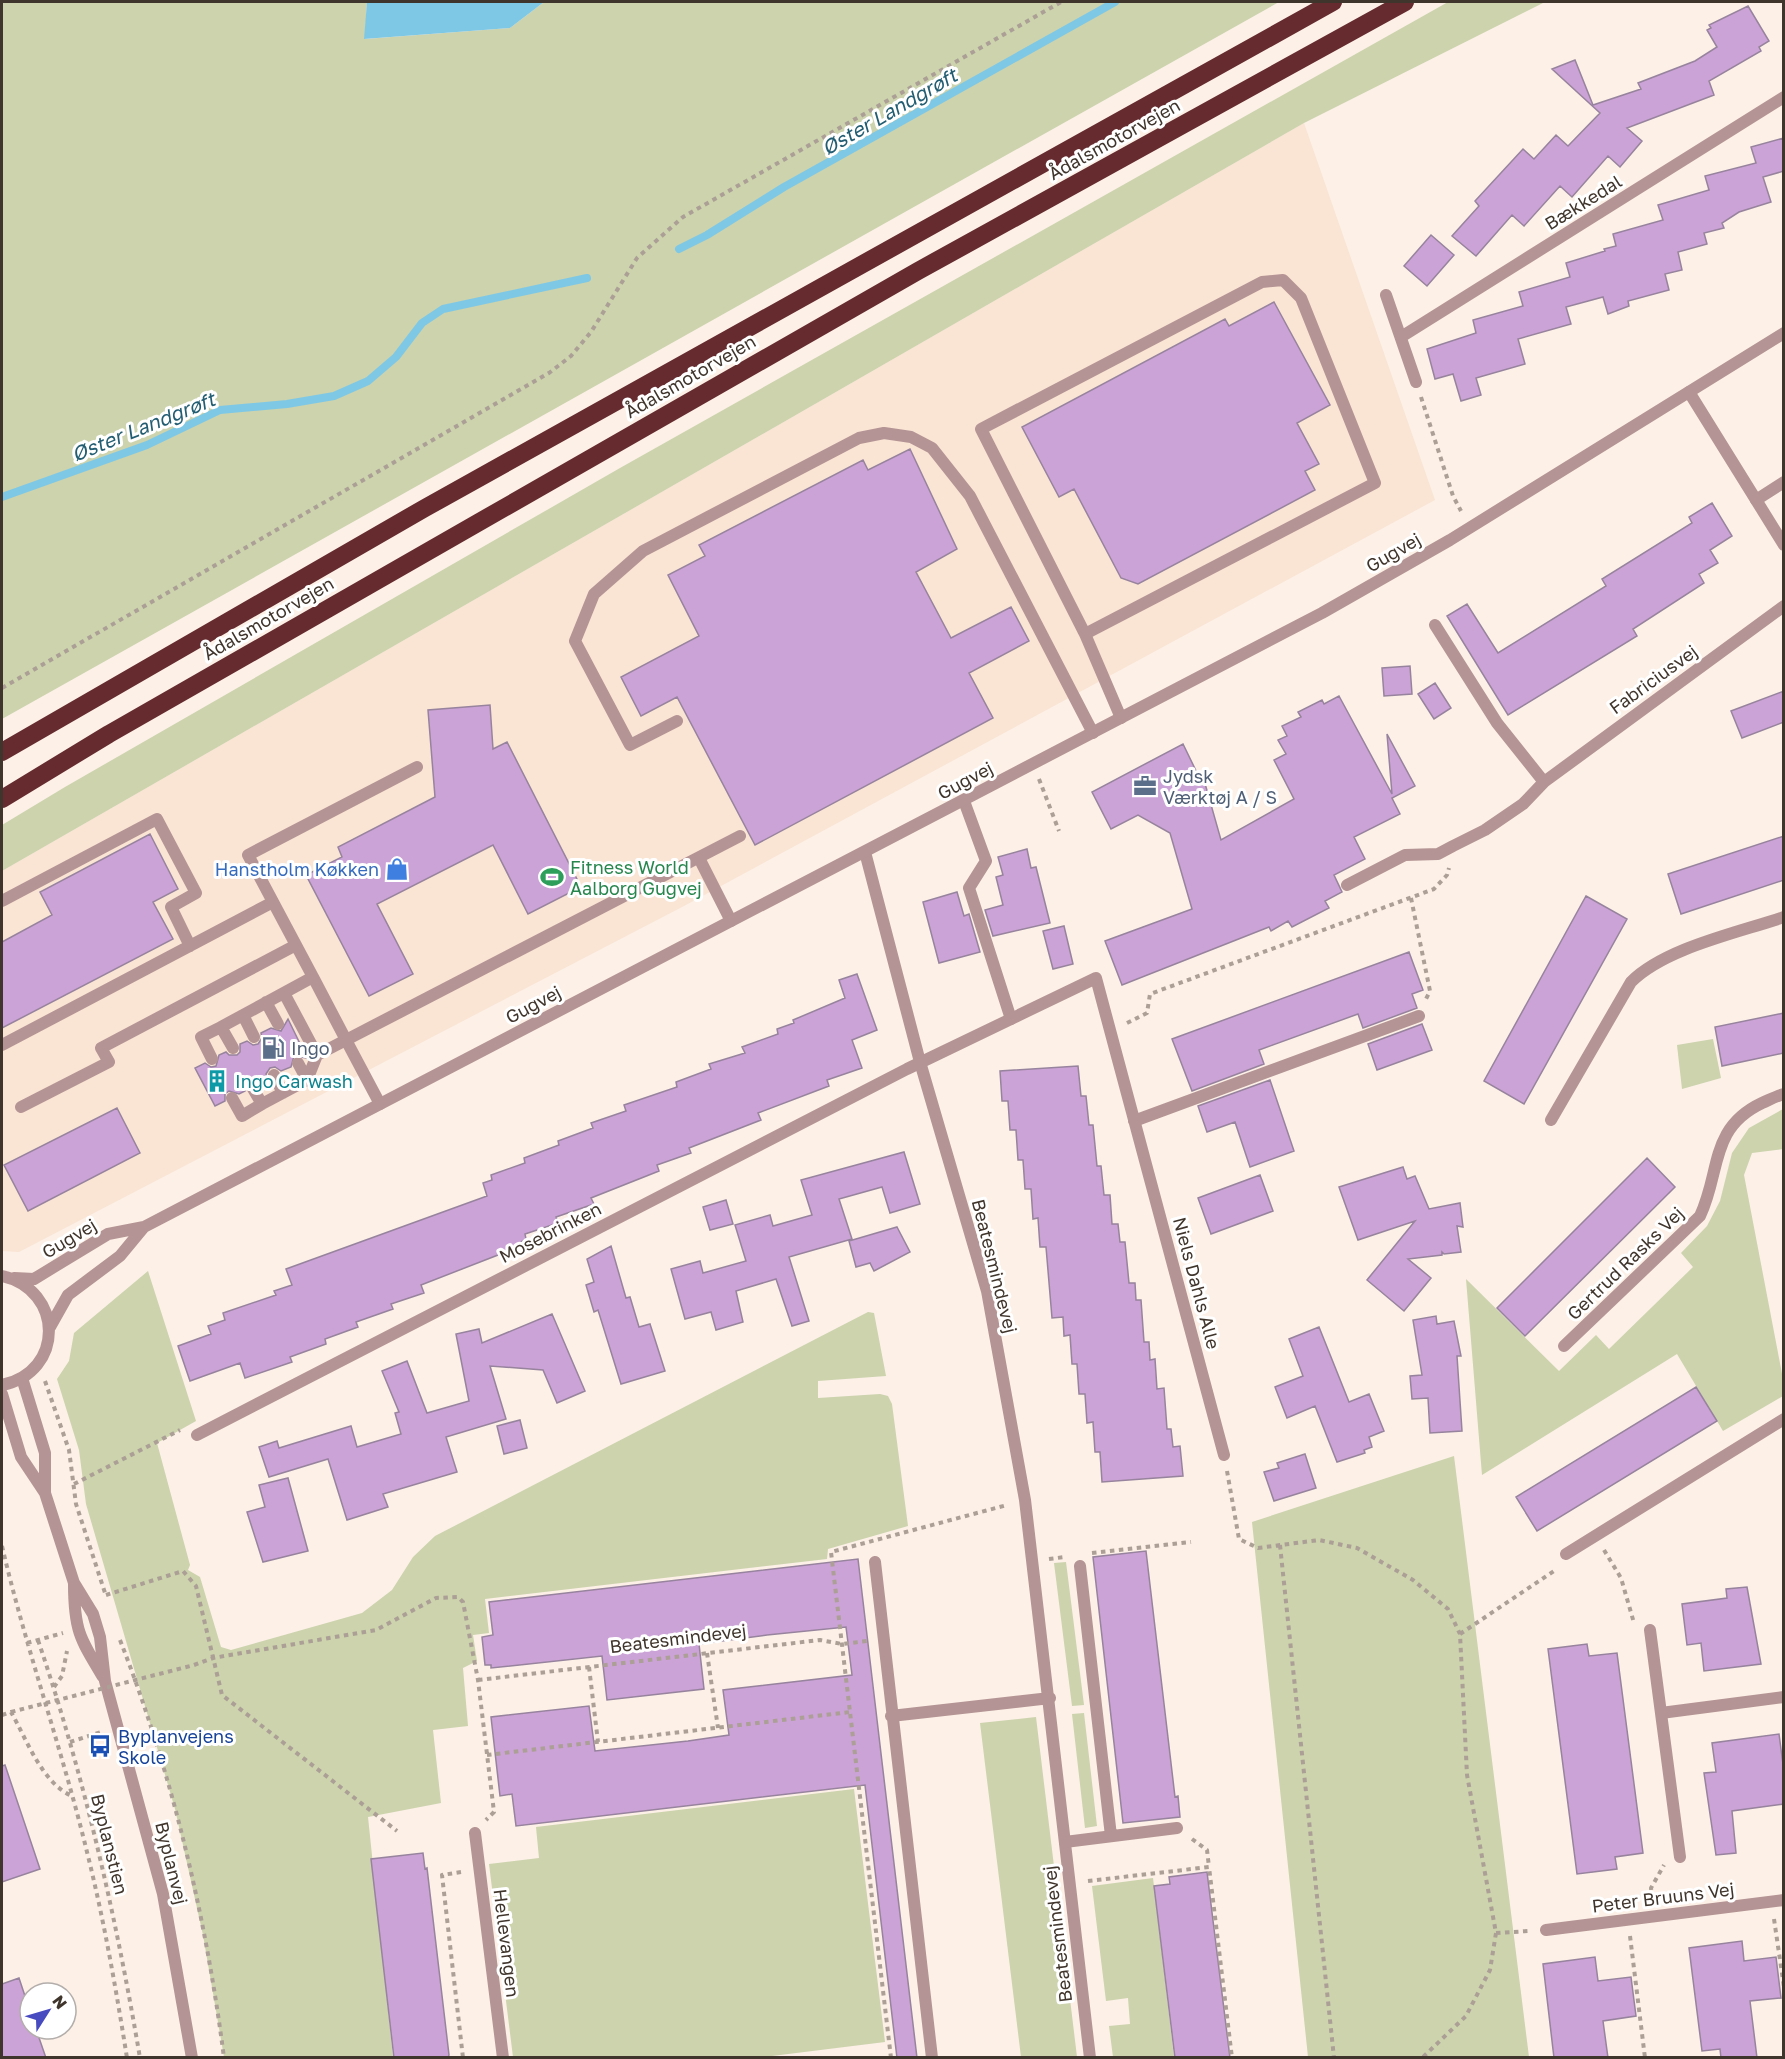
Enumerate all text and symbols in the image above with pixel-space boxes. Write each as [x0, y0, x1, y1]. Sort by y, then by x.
water label: Øster Landgrøft [817, 61, 963, 160]
street label: Ådalsmotorvejen [1044, 94, 1184, 184]
street label: Bækkedal [1541, 170, 1626, 234]
street label: Ådalsmotorvejen [621, 330, 759, 422]
water label: Øster Landgrøft [68, 386, 220, 467]
street label: Gugvej [1362, 528, 1424, 576]
street label: Ådalsmotorvejen [199, 572, 337, 664]
street label: Fabriciusvej [1605, 640, 1701, 718]
street label: Gugvej [934, 756, 996, 804]
place label: Jydsk Værktøj A / S [1163, 765, 1277, 808]
office icon: Jydsk Værktøj A / S [1132, 773, 1158, 799]
shop icon: Hanstholm Køkken [384, 856, 410, 882]
place label: Fitness World Aalborg Gugvej [570, 856, 702, 899]
place label: Hanstholm Køkken [215, 858, 379, 880]
sports icon: Fitness World Aalborg Gugvej [539, 864, 565, 890]
street label: Gugvej [502, 980, 564, 1028]
fuel station icon: Ingo [260, 1035, 286, 1061]
place label: Ingo [291, 1037, 330, 1059]
building icon: Ingo Carwash [204, 1068, 230, 1094]
place label: Ingo Carwash [235, 1070, 353, 1092]
street label: Mosebrinken [495, 1197, 605, 1267]
street label: Beatesmindevej [968, 1197, 1022, 1335]
street label: Gertrud Rasks Vej [1562, 1202, 1688, 1324]
street label: Gugvej [38, 1213, 100, 1263]
street label: Niels Dahls Alle [1169, 1215, 1225, 1351]
street label: Beatesmindevej [608, 1619, 748, 1657]
place label: Byplanvejens Skole [118, 1725, 234, 1768]
bus stop icon: Byplanvejens Skole [87, 1733, 113, 1759]
street label: Byplanstien [87, 1791, 133, 1897]
street label: Byplanvej [151, 1819, 193, 1907]
street label: Beatesmindevej [1038, 1864, 1076, 2004]
street label: Peter Bruuns Vej [1590, 1877, 1736, 1917]
street label: Hellevangen [489, 1888, 525, 1998]
north arrow [18, 1981, 78, 2041]
text: N [48, 1991, 72, 2013]

